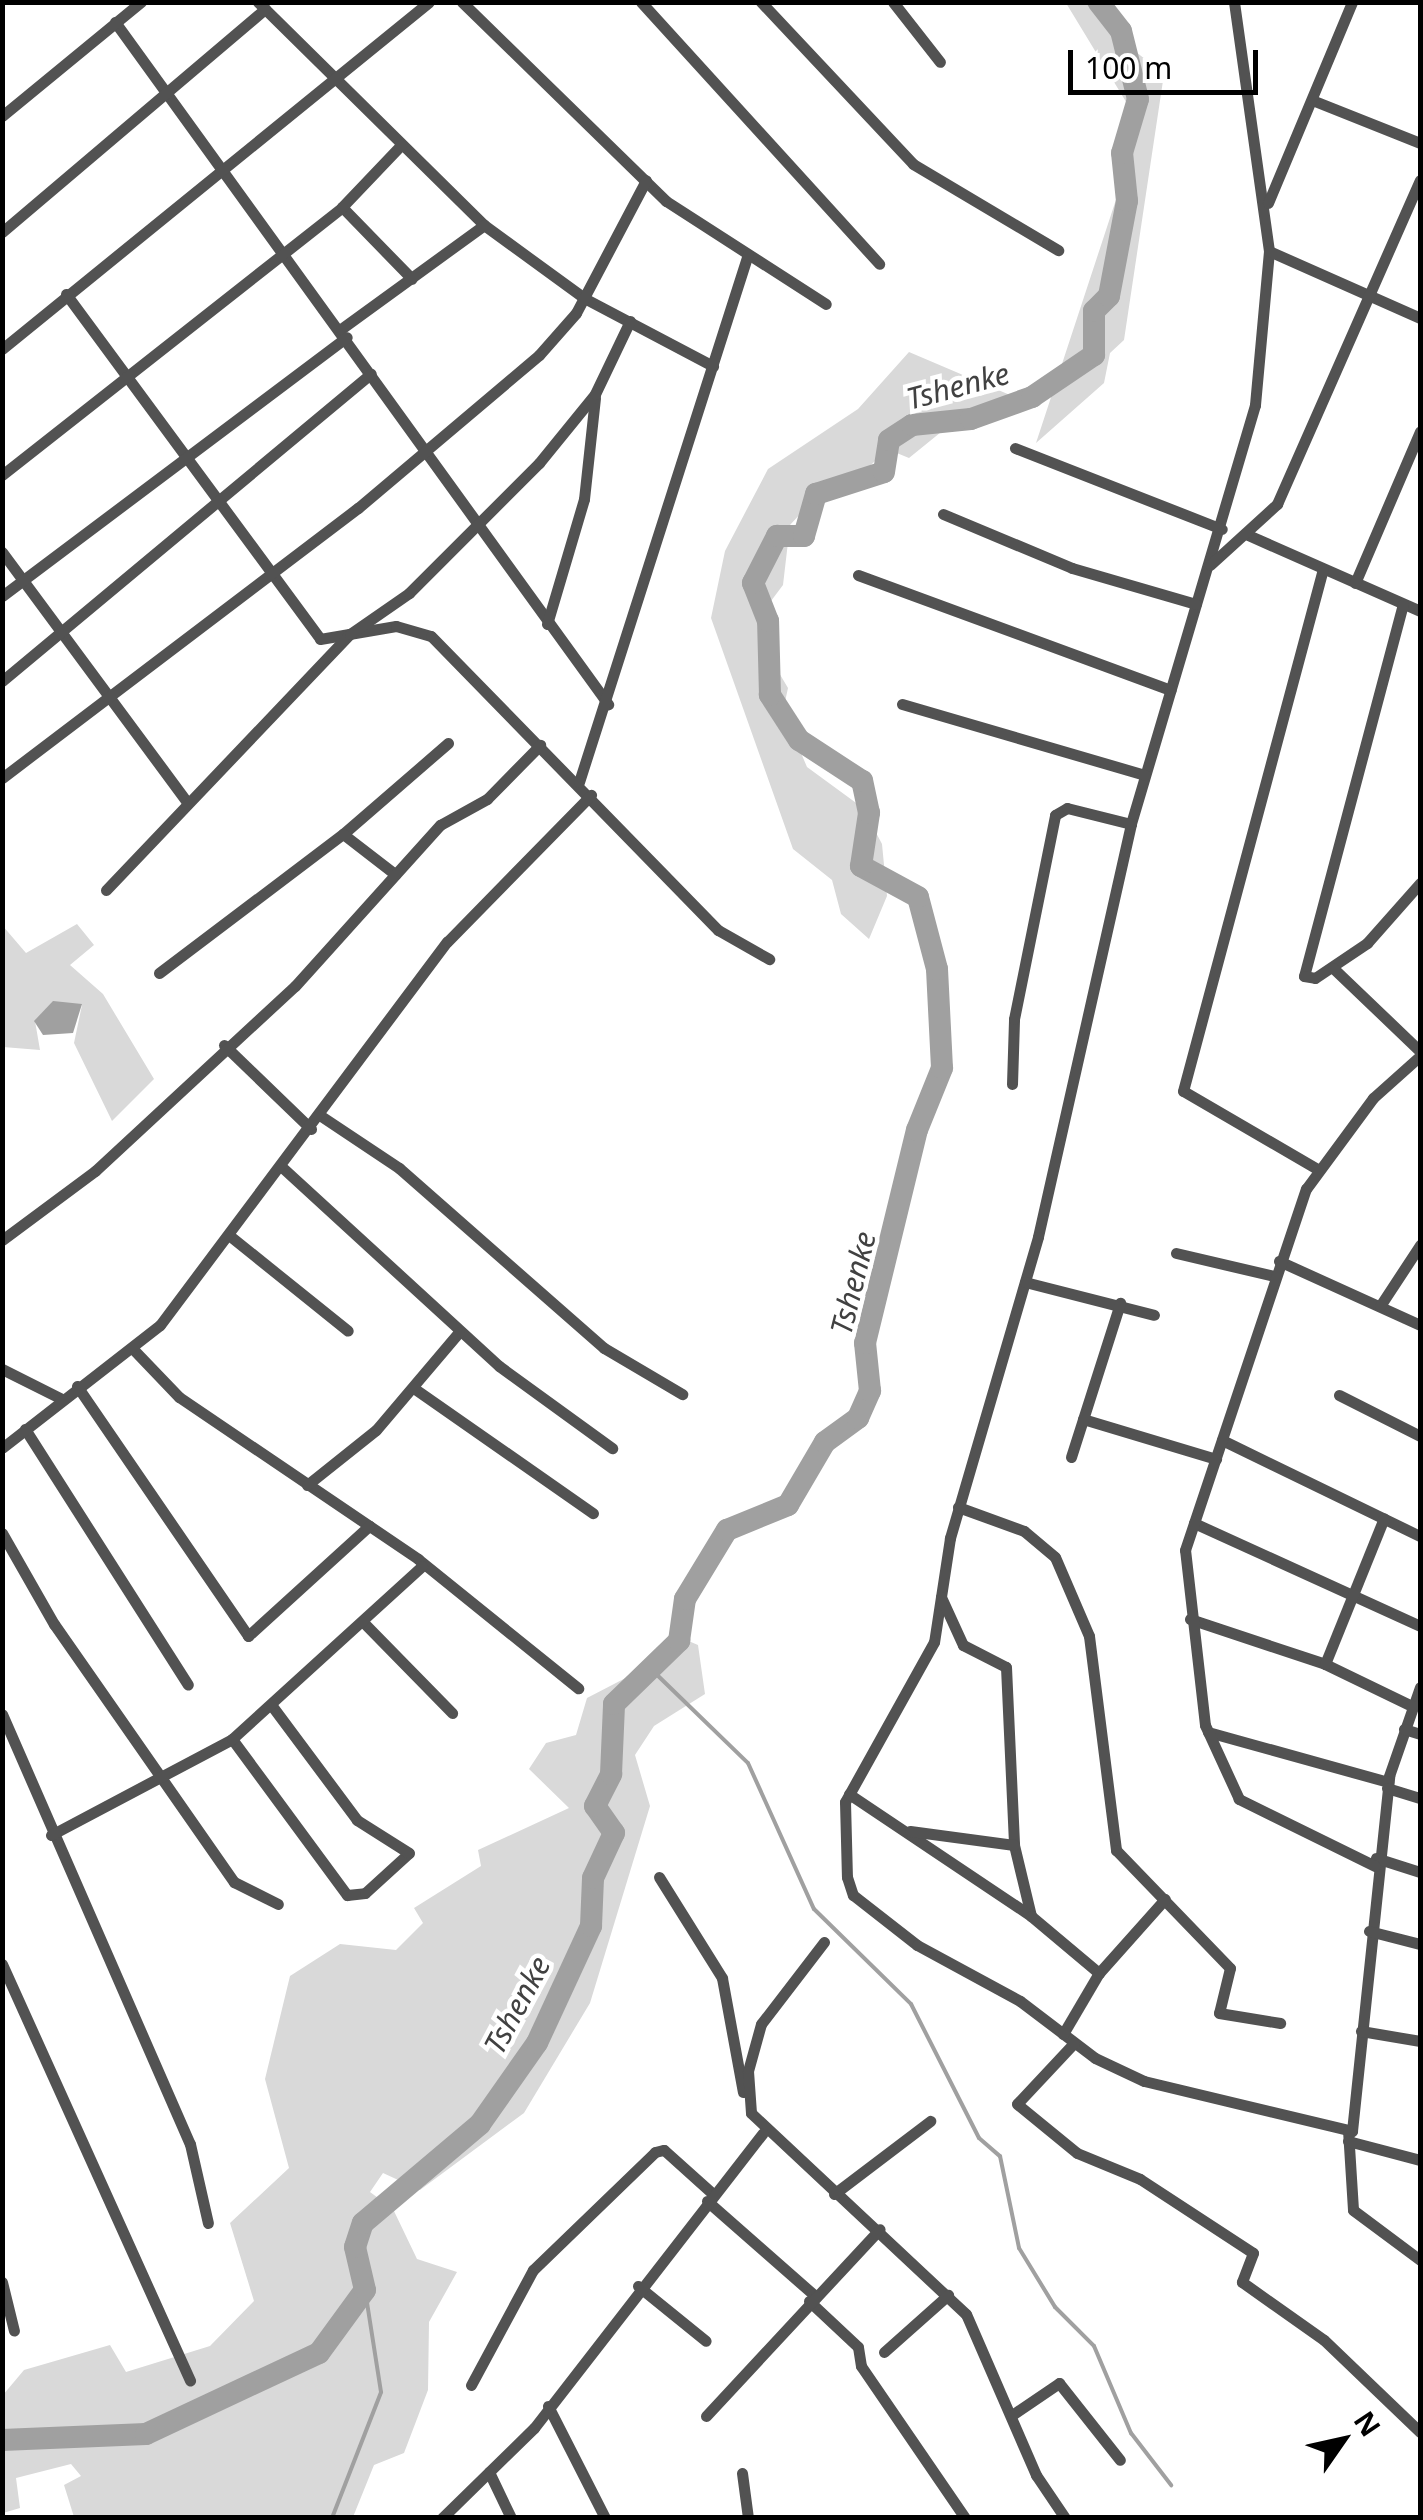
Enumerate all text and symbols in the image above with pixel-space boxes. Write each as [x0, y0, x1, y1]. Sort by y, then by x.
scale bar [1073, 30, 1263, 92]
text: 100 m [1085, 47, 1172, 88]
water label: Tshenke [903, 355, 1013, 417]
water label: Tshenke [823, 1228, 883, 1338]
water label: Tshenke [476, 1950, 558, 2060]
north arrow [1293, 2390, 1393, 2490]
text: N [1346, 2403, 1390, 2443]

